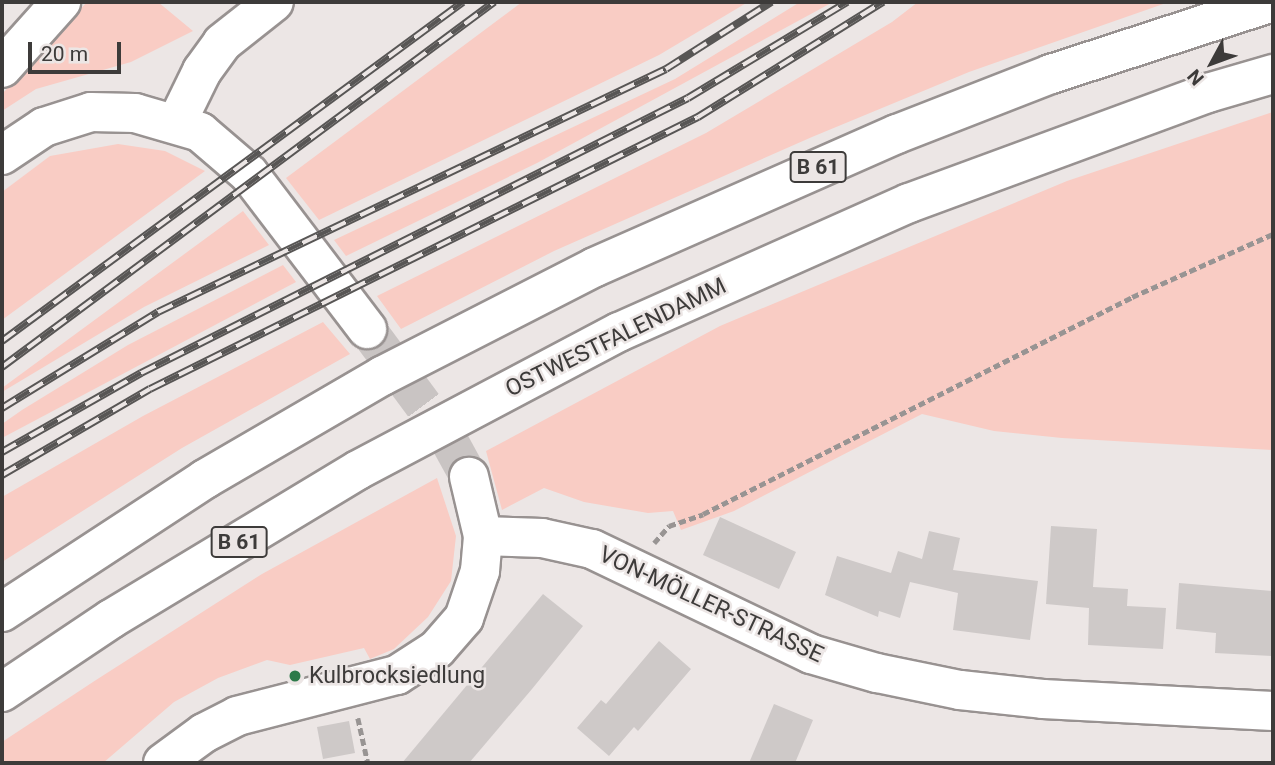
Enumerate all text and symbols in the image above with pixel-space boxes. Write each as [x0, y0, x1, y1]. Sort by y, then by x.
scale bar [32, 28, 124, 72]
north arrow [1177, 28, 1247, 98]
text: 20 m [41, 42, 88, 66]
text: N [1183, 65, 1209, 90]
road number: B 61 [788, 150, 848, 184]
street label: OSTWESTFALENDAMM [501, 273, 731, 403]
road number: B 61 [209, 524, 269, 560]
street label: VON-MÖLLER-STRASSE [594, 541, 828, 669]
place label: Kulbrocksiedlung [309, 662, 485, 690]
marker: Kulbrocksiedlung [287, 668, 303, 684]

